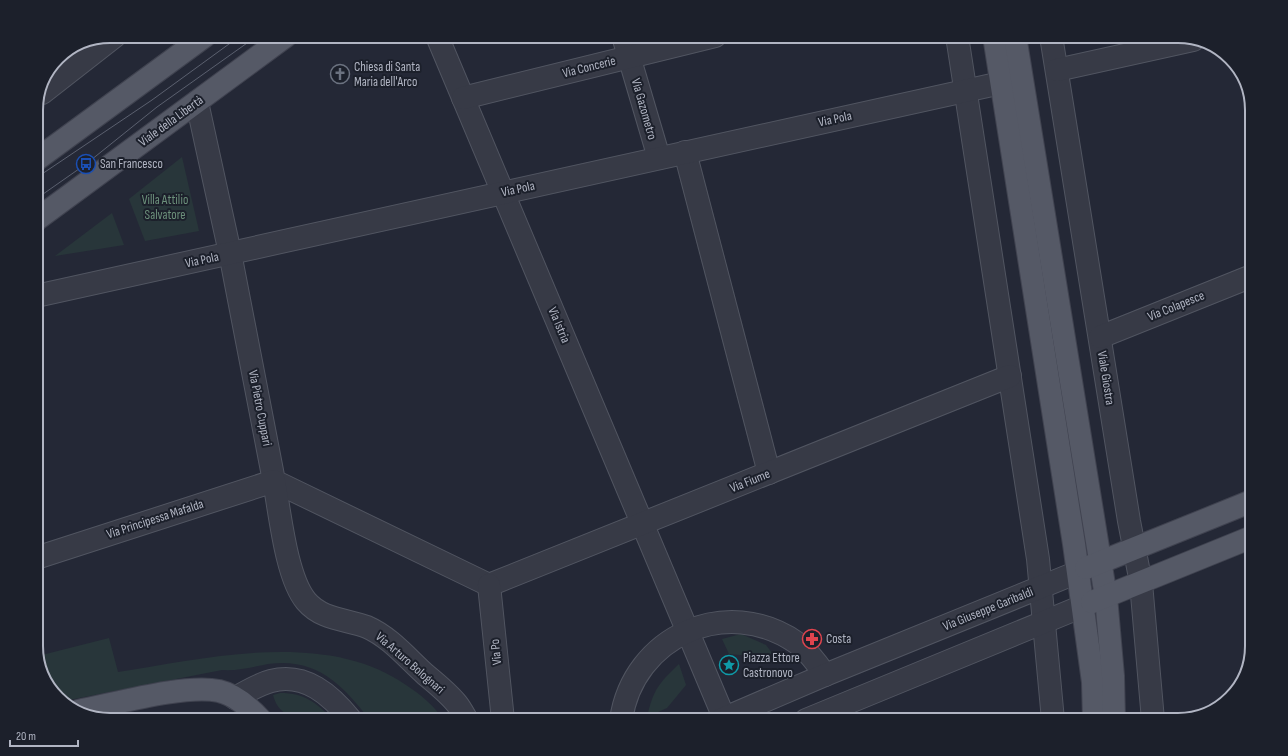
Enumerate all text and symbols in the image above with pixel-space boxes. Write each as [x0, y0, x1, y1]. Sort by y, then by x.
street label: Via Concerie [561, 53, 617, 81]
place label: Chiesa di Santa Maria dell'Arco [354, 59, 420, 90]
church icon: Chiesa di Santa Maria dell'Arco [329, 63, 351, 85]
street label: Via Gazometro [628, 76, 660, 142]
street label: Viale della Libertà [135, 92, 207, 150]
street label: Via Pola [817, 108, 853, 130]
bus stop icon: San Francesco [75, 153, 97, 175]
place label: San Francesco [100, 156, 163, 172]
street label: Via Pola [500, 178, 536, 200]
park label: Villa Attilio Salvatore [142, 192, 188, 223]
street label: Via Pola [184, 249, 220, 271]
street label: Via Colapesce [1145, 287, 1207, 325]
street label: Via Istria [544, 304, 574, 346]
street label: Viale Giostra [1094, 350, 1118, 406]
street label: Via Pietro Cuppari [245, 369, 275, 447]
street label: Via Fiume [728, 466, 772, 496]
street label: Via Principessa Mafalda [104, 496, 206, 542]
street label: Via Giuseppe Garibaldi [941, 584, 1035, 634]
pharmacy icon: Costa [801, 628, 823, 650]
street label: Via Arturo Bolognari [372, 629, 448, 697]
place label: Costa [826, 631, 851, 647]
street label: Via Po [487, 638, 505, 666]
place label: Piazza Ettore Castronovo [743, 650, 800, 681]
place icon: Piazza Ettore Castronovo [718, 654, 740, 676]
scale bar [10, 722, 78, 748]
text: 20 m [16, 729, 36, 744]

